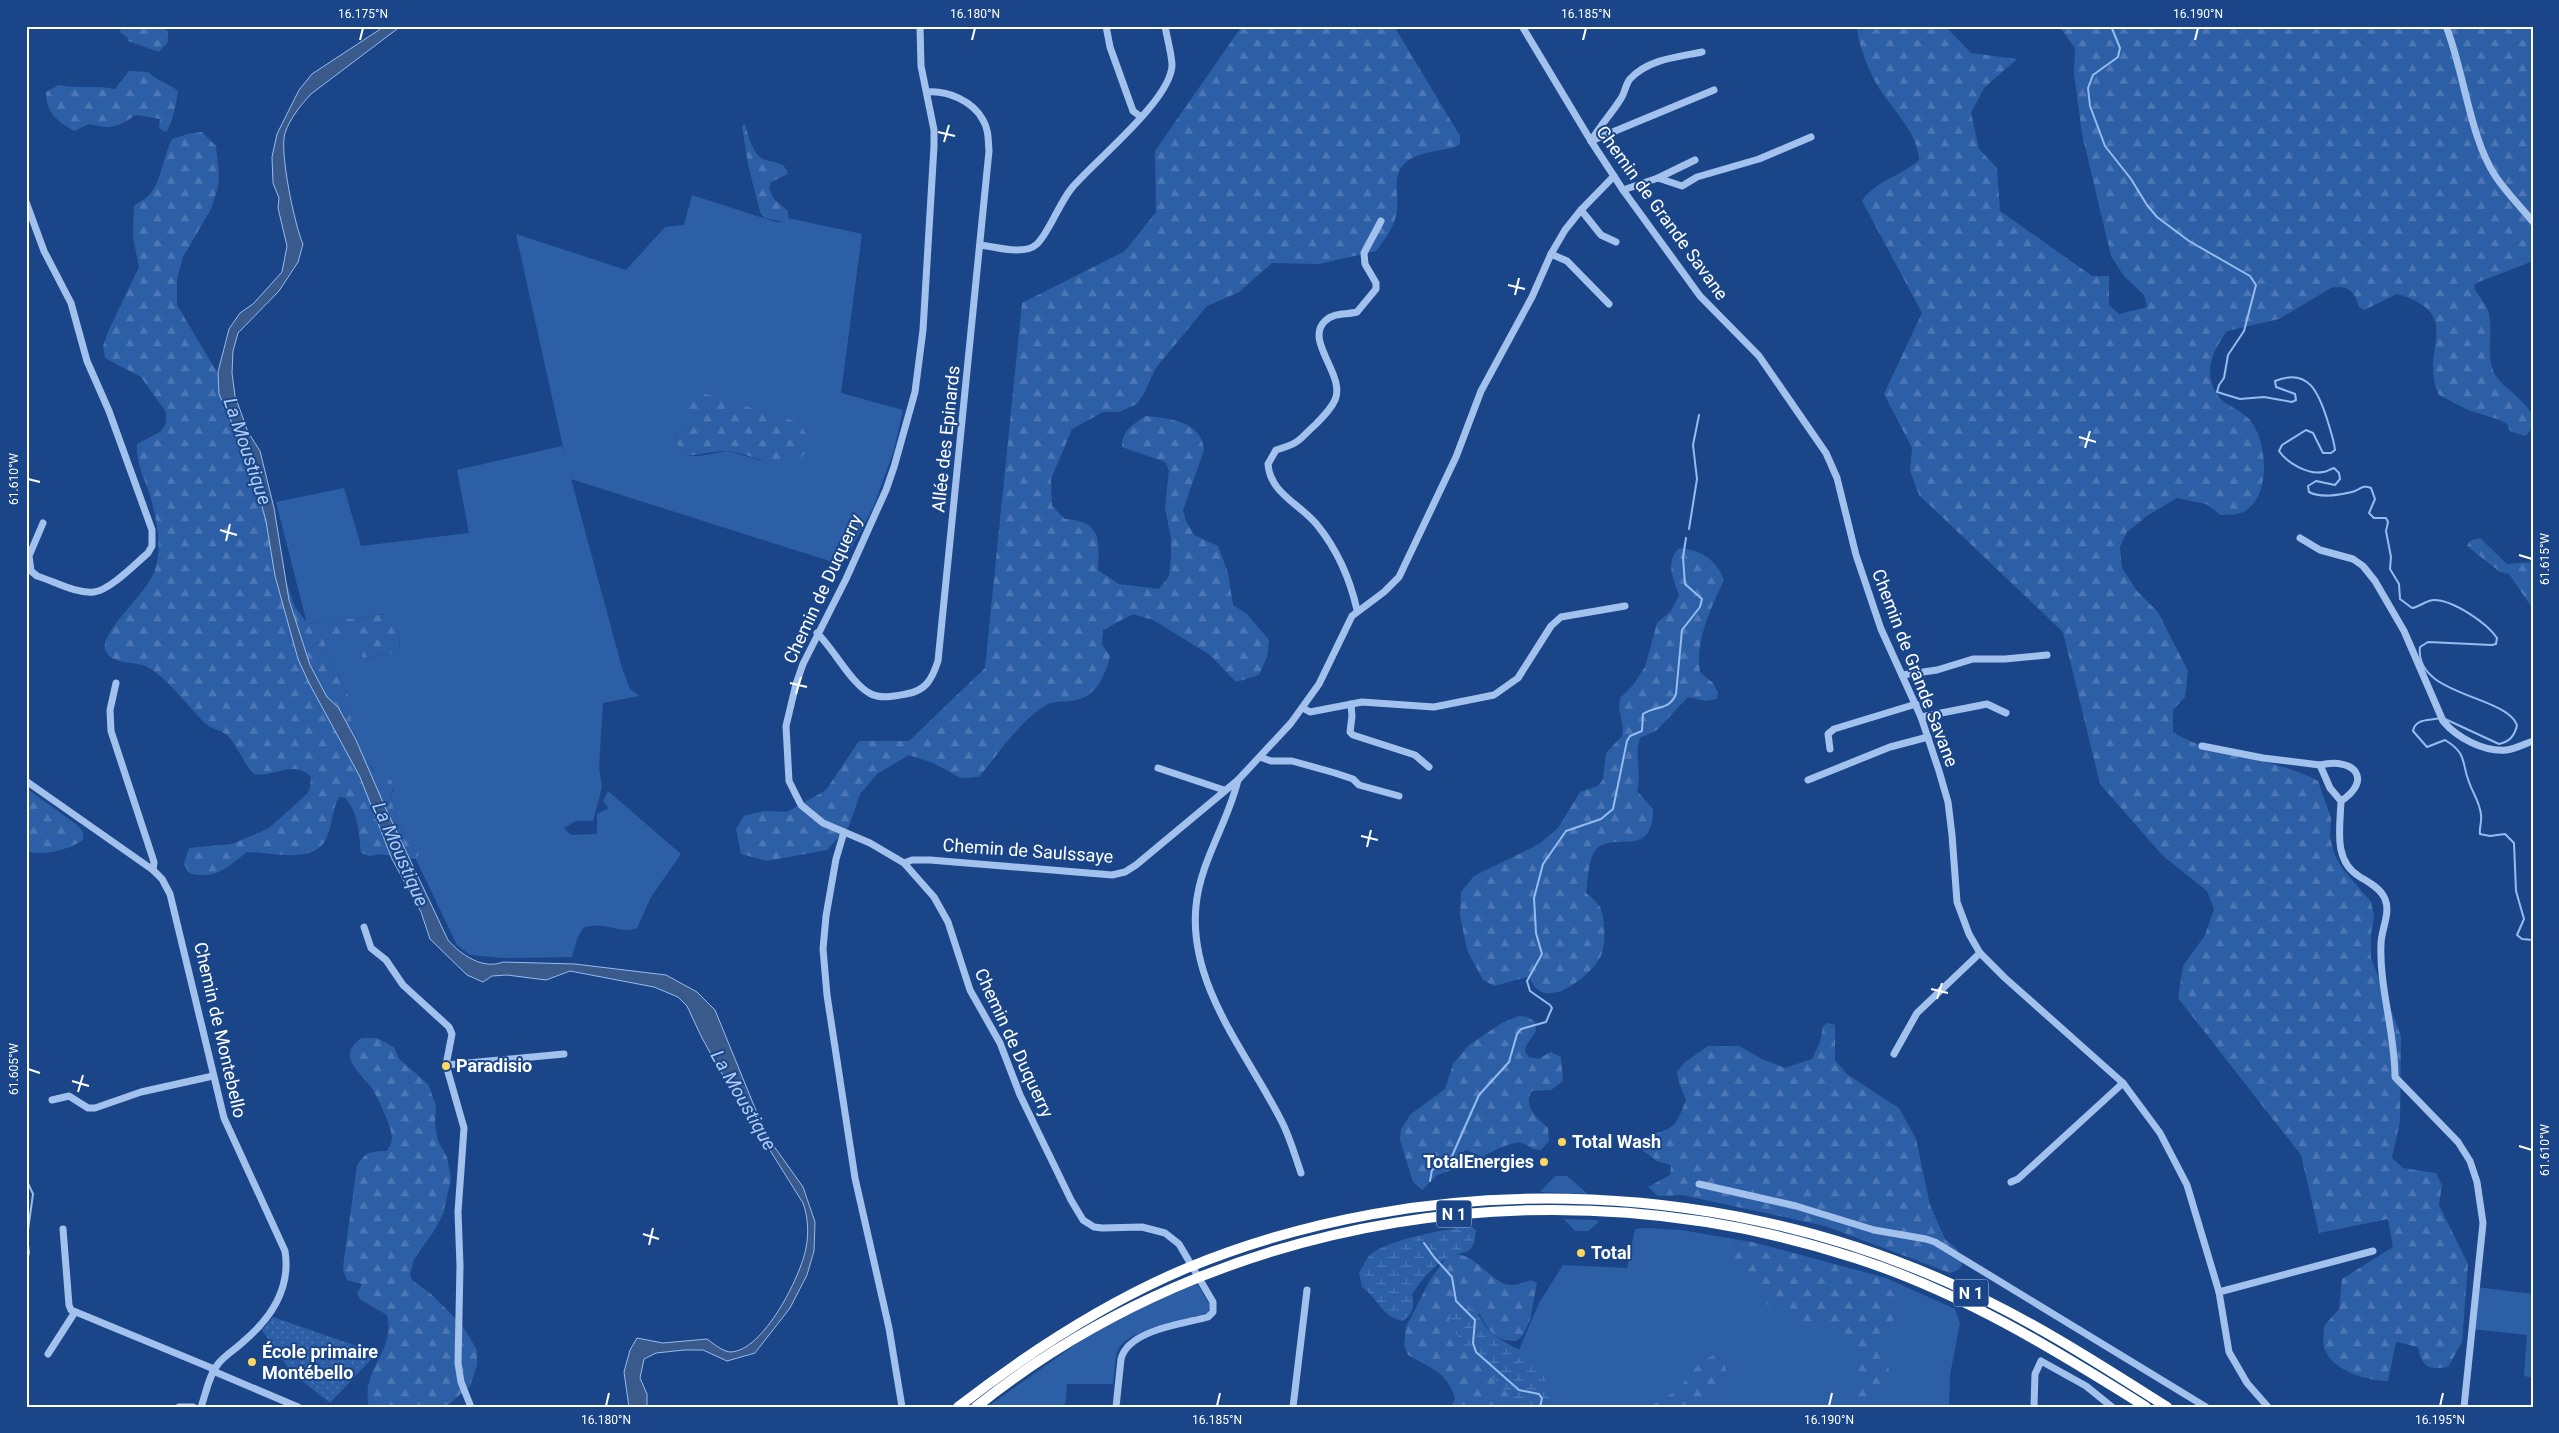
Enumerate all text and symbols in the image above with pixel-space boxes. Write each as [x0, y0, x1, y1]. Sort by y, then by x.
text: 16.175°N [338, 7, 388, 21]
text: 16.180°N [950, 7, 1000, 21]
text: 16.185°N [1561, 7, 1611, 21]
text: 16.190°N [2173, 7, 2223, 21]
street label: Chemin de Grande Savane [1592, 122, 1733, 304]
street label: Allée des Epinards [927, 365, 964, 513]
water label: La Moustique [218, 395, 277, 508]
text: 61.610°W [7, 453, 21, 505]
street label: Chemin de Duquerry [779, 510, 867, 667]
text: 61.615°W [2538, 533, 2552, 585]
street label: Chemin de Grande Savane [1868, 566, 1963, 770]
water label: La Moustique [367, 798, 434, 910]
street label: Chemin de Saulssaye [942, 834, 1114, 867]
street label: Chemin de Montebello [190, 940, 251, 1120]
street label: Chemin de Duquerry [971, 965, 1058, 1121]
text: 61.605°W [7, 1043, 21, 1095]
water label: La Moustique [706, 1046, 782, 1155]
place label: Paradisio [456, 1055, 532, 1076]
marker: Paradisio [440, 1060, 452, 1072]
text: 61.610°W [2538, 1124, 2552, 1176]
place label: Total Wash [1572, 1131, 1661, 1152]
marker: Total Wash [1556, 1136, 1568, 1148]
place label: TotalEnergies [1423, 1151, 1534, 1172]
marker: TotalEnergies [1538, 1156, 1550, 1168]
road number: N 1 [1436, 1200, 1472, 1228]
place label: Total [1591, 1242, 1631, 1263]
marker: Total [1575, 1247, 1587, 1259]
road number: N 1 [1954, 1280, 1988, 1306]
place label: École primaire Montébello [262, 1341, 378, 1383]
marker: École primaire Montébello [246, 1356, 258, 1368]
text: 16.180°N [581, 1413, 631, 1427]
text: 16.185°N [1192, 1413, 1242, 1427]
text: 16.190°N [1804, 1413, 1854, 1427]
text: 16.195°N [2415, 1413, 2465, 1427]

